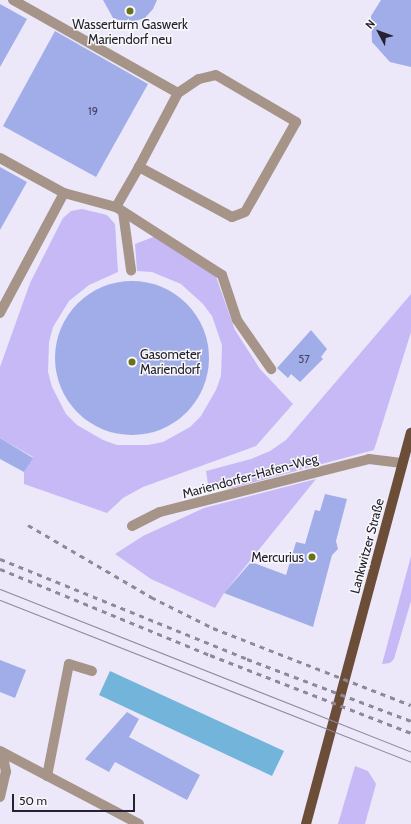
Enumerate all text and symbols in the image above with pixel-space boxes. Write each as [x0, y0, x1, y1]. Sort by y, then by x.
marker: Wasserturm Gaswerk Mariendorf neu [125, 6, 135, 16]
north arrow [359, 12, 399, 52]
place label: Wasserturm Gaswerk Mariendorf neu [72, 17, 188, 48]
text: N [362, 17, 378, 32]
house number: 19 [88, 104, 98, 118]
place label: Gasometer Mariendorf [140, 347, 201, 378]
house number: 57 [298, 352, 310, 366]
marker: Gasometer Mariendorf [127, 357, 137, 367]
street label: Mariendorfer-Hafen-Weg [180, 450, 320, 502]
street label: Lankwitzer Straße [347, 497, 387, 595]
place label: Mercurius [251, 549, 304, 565]
marker: Mercurius [307, 552, 317, 562]
scale bar [14, 786, 137, 812]
text: 50 m [19, 793, 47, 808]

